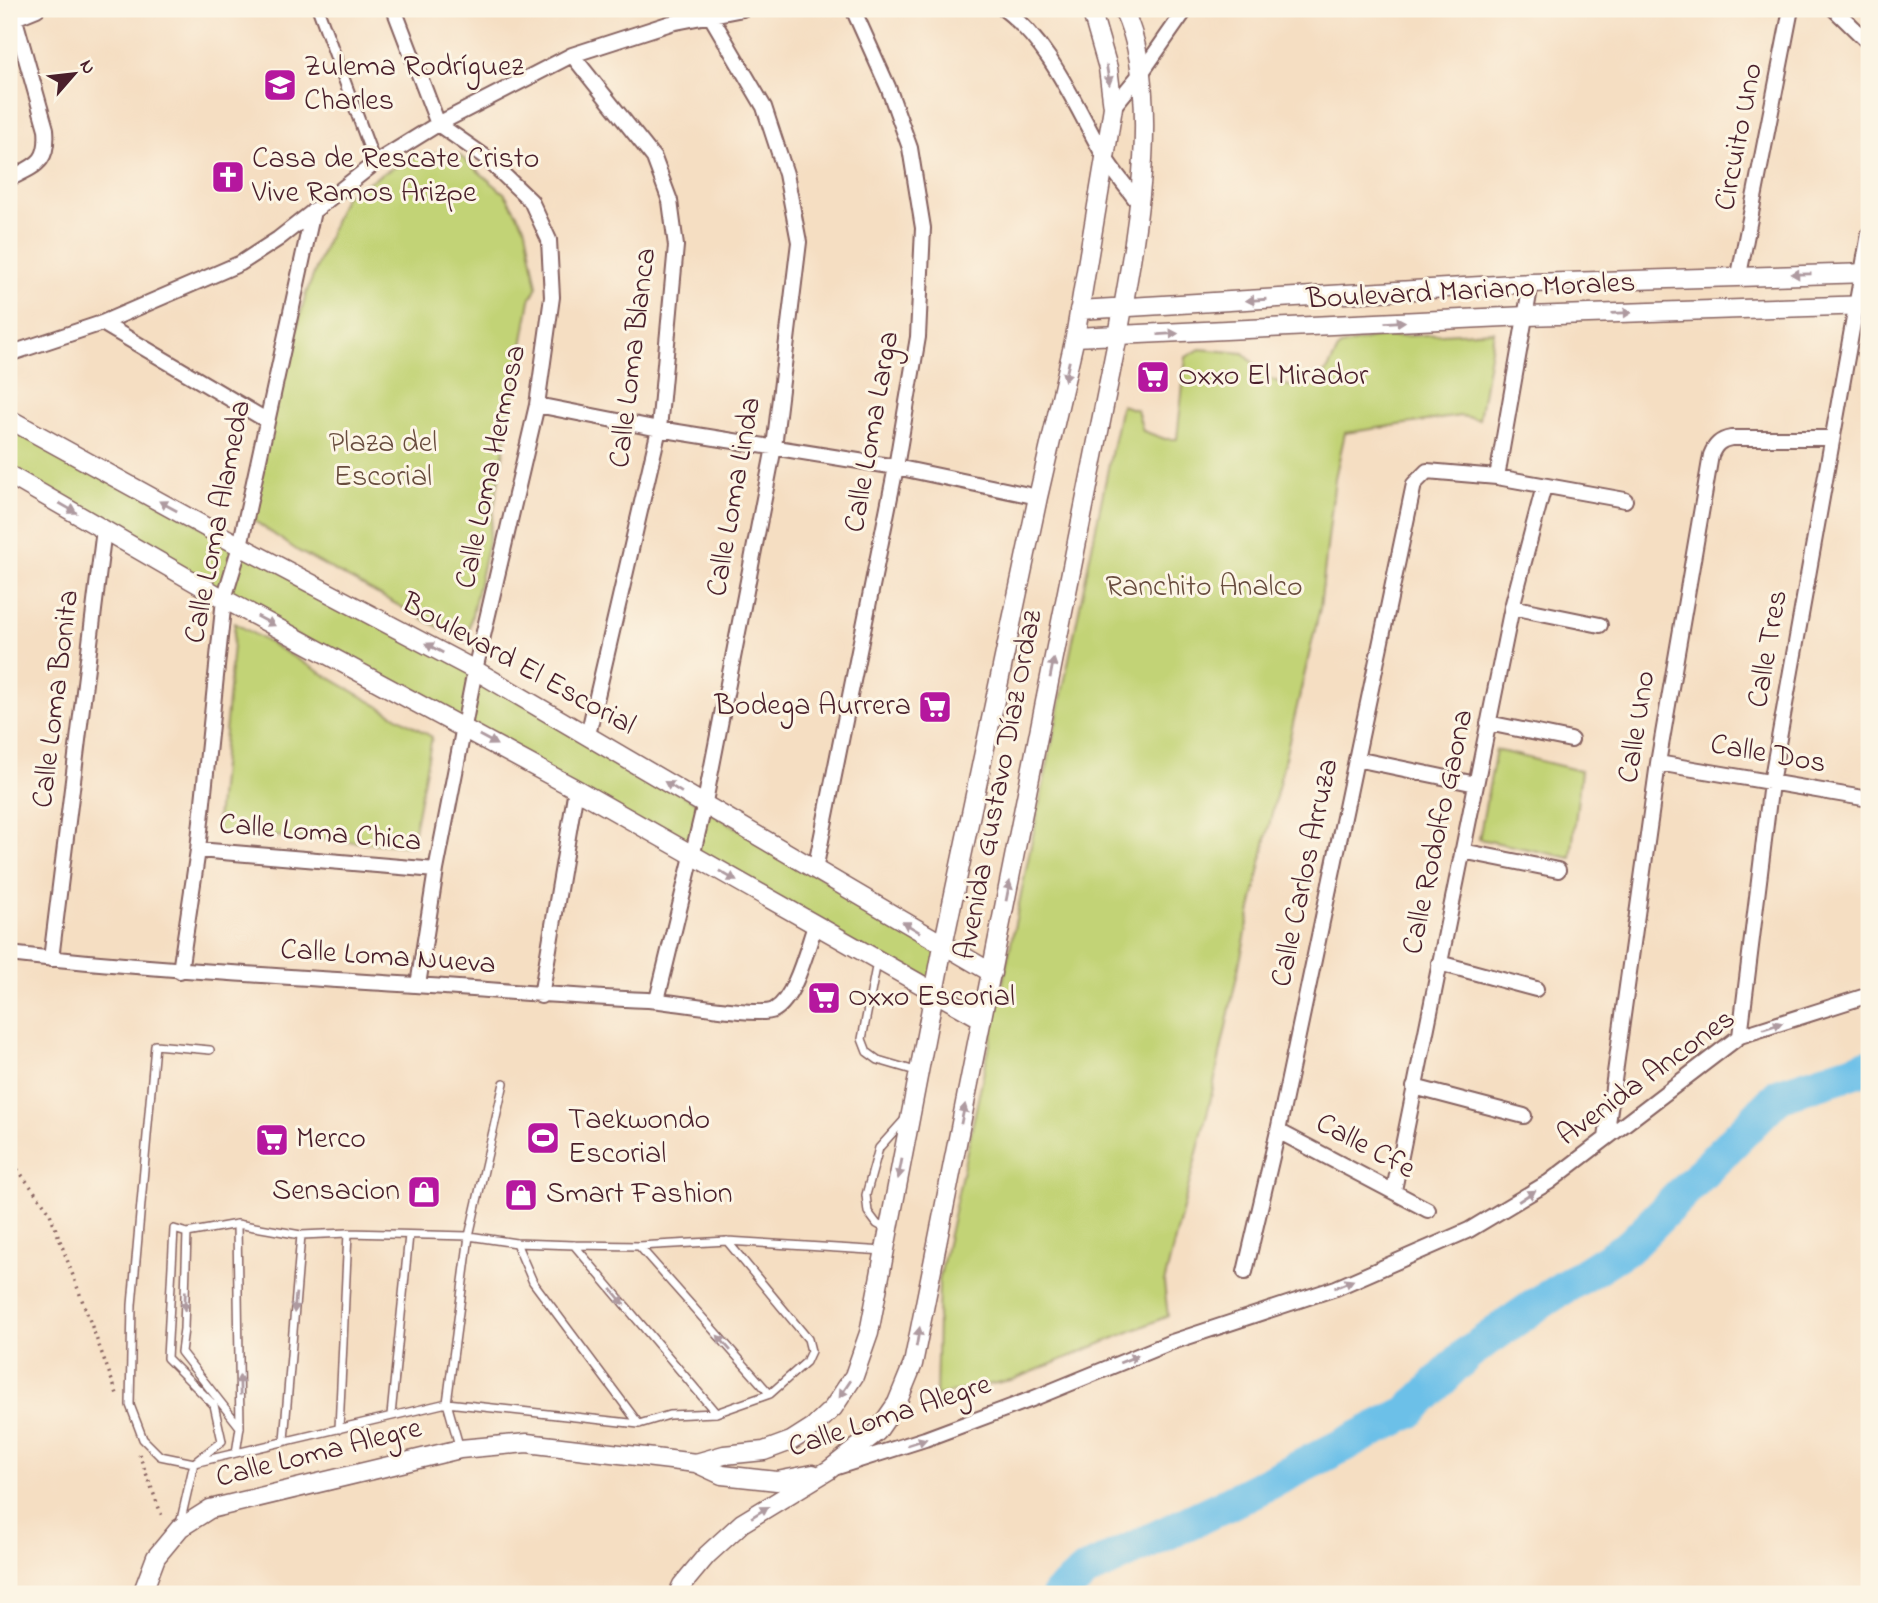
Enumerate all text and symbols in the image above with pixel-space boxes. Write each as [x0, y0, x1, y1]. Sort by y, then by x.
north arrow [38, 38, 108, 108]
place label: Zulema Rodríguez Charles [304, 46, 524, 124]
text: N [72, 55, 102, 79]
street label: Circuito Uno [1704, 59, 1776, 215]
one-way arrow [1103, 64, 1114, 86]
school or university icon: Zulema Rodríguez Charles [261, 66, 299, 104]
place label: Casa de Rescate Cristo Vive Ramos Arizpe [251, 138, 539, 216]
church icon: Casa de Rescate Cristo Vive Ramos Arizpe [209, 158, 247, 196]
street label: Calle Loma Blanca [599, 245, 669, 471]
street label: Boulevard Mariano Morales [1305, 261, 1636, 323]
one-way arrow [1790, 268, 1812, 280]
one-way arrow [1244, 295, 1266, 306]
one-way arrow [1612, 307, 1634, 318]
one-way arrow [1384, 317, 1406, 328]
street label: Calle Loma Larga [834, 328, 912, 536]
one-way arrow [1157, 328, 1179, 339]
street label: Calle Loma Hermosa [445, 341, 539, 593]
place label: Oxxo El Mirador [1178, 355, 1369, 399]
supermarket icon: Oxxo El Mirador [1134, 358, 1172, 396]
one-way arrow [1061, 360, 1072, 382]
street label: Calle Loma Linda [696, 394, 774, 600]
street label: Calle Loma Alameda [174, 397, 264, 647]
park label: Plaza del Escorial [329, 422, 437, 500]
one-way arrow [159, 500, 178, 512]
one-way arrow [58, 502, 78, 514]
park label: Ranchito Analco [1105, 566, 1303, 610]
street label: Boulevard El Escorial [392, 582, 643, 748]
street label: Calle Loma Bonita [22, 587, 92, 811]
street label: Calle Tres [1737, 587, 1801, 711]
street label: Avenida Gustavo Díaz Ordaz [944, 606, 1056, 964]
one-way arrow [256, 615, 276, 627]
one-way arrow [423, 643, 443, 655]
one-way arrow [1047, 657, 1058, 679]
street label: Calle Uno [1607, 668, 1669, 786]
place label: Bodega Aurrera [714, 685, 911, 729]
supermarket icon: Bodega Aurrera [916, 688, 954, 726]
street label: Calle Rodolfo Gaona [1392, 705, 1486, 959]
street label: Calle Dos [1707, 723, 1829, 787]
one-way arrow [478, 734, 498, 746]
street label: Calle Carlos Arruza [1260, 755, 1352, 991]
one-way arrow [663, 781, 682, 794]
street label: Calle Loma Chica [217, 803, 423, 865]
one-way arrow [719, 870, 738, 882]
one-way arrow [1003, 880, 1014, 902]
one-way arrow [902, 921, 921, 933]
street label: Calle Loma Nueva [279, 929, 497, 987]
place label: Oxxo Escorial [848, 976, 1015, 1020]
supermarket icon: Oxxo Escorial [805, 979, 843, 1017]
street label: Avenida Ancones [1549, 998, 1745, 1158]
one-way arrow [1763, 1020, 1784, 1030]
place label: Taekwondo Escorial [568, 1099, 710, 1177]
street label: Calle Cfe [1307, 1102, 1423, 1192]
one-way arrow [958, 1103, 969, 1125]
place label: Merco [296, 1118, 366, 1162]
sports icon: Taekwondo Escorial [524, 1119, 562, 1157]
supermarket icon: Merco [253, 1121, 291, 1159]
one-way arrow [895, 1158, 906, 1180]
place label: Sensacion [272, 1170, 400, 1214]
shop icon: Sensacion [405, 1173, 443, 1211]
place label: Smart Fashion [546, 1173, 733, 1217]
shop icon: Smart Fashion [502, 1176, 540, 1214]
one-way arrow [1518, 1189, 1537, 1202]
one-way arrow [1333, 1278, 1354, 1289]
one-way arrow [610, 1289, 625, 1306]
one-way arrow [180, 1290, 191, 1312]
one-way arrow [289, 1292, 300, 1314]
one-way arrow [913, 1326, 924, 1348]
one-way arrow [717, 1335, 733, 1352]
one-way arrow [1119, 1354, 1140, 1365]
street label: Calle Loma Alegre [783, 1363, 997, 1470]
one-way arrow [234, 1374, 245, 1396]
one-way arrow [839, 1379, 852, 1399]
street label: Calle Loma Alegre [212, 1407, 427, 1501]
one-way arrow [907, 1436, 928, 1447]
one-way arrow [751, 1506, 770, 1519]

